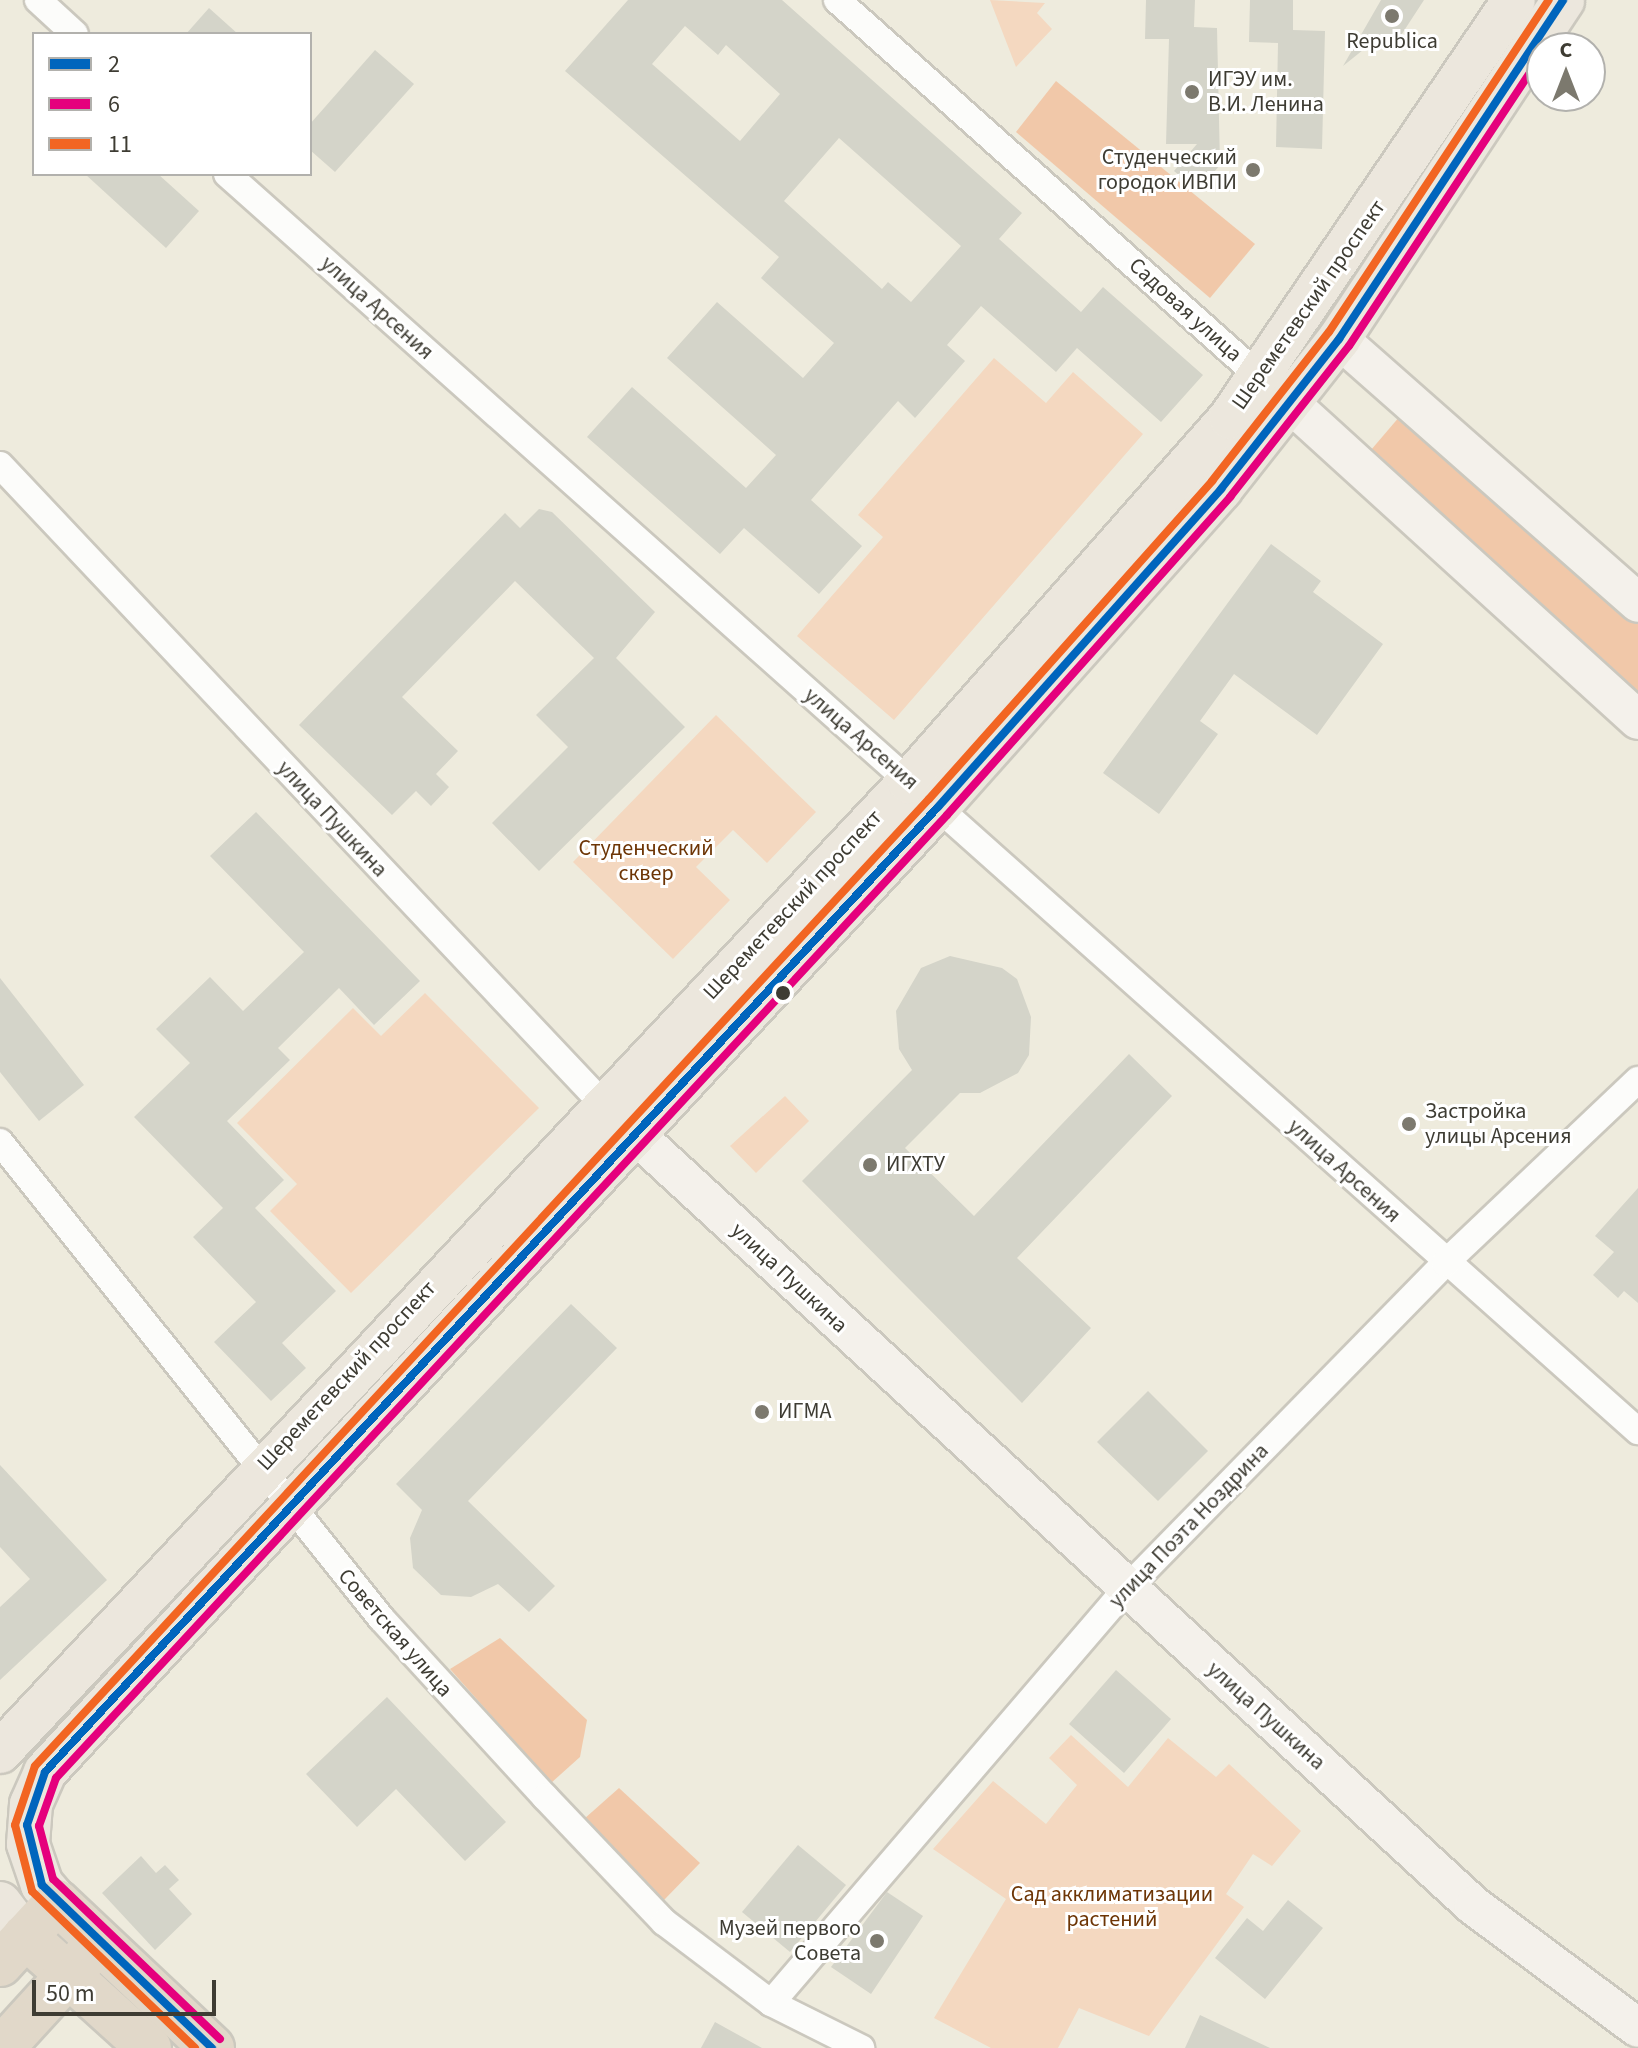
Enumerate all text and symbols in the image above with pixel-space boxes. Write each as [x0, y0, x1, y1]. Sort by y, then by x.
marker: Republica [1383, 7, 1401, 25]
place label: Republica [1346, 29, 1438, 55]
legend [32, 32, 312, 176]
north arrow [1526, 32, 1606, 112]
text: С [1560, 34, 1572, 66]
text: 2 [108, 47, 120, 82]
place label: ИГЭУ им. В.И. Ленина [1208, 66, 1324, 118]
marker: ИГЭУ им. В.И. Ленина [1183, 83, 1201, 101]
text: 6 [108, 87, 120, 122]
text: 11 [108, 127, 132, 162]
place label: Студенческий городок ИВПИ [1098, 144, 1237, 196]
marker: Студенческий городок ИВПИ [1244, 161, 1262, 179]
street label: Шереметевский проспект [1226, 195, 1392, 415]
street label: улица Арсения [315, 250, 439, 366]
street label: Садовая улица [1123, 252, 1247, 368]
street label: улица Арсения [798, 682, 924, 796]
street label: улица Пушкина [271, 755, 393, 883]
street label: Шереметевский проспект [698, 805, 888, 1005]
park label: Студенческий сквер [578, 835, 714, 886]
unlabelled marker [775, 985, 791, 1001]
place label: Застройка улицы Арсения [1425, 1098, 1572, 1150]
street label: улица Арсения [1282, 1113, 1406, 1229]
marker: Застройка улицы Арсения [1400, 1115, 1418, 1133]
place label: ИГХТУ [886, 1152, 945, 1178]
marker: ИГХТУ [861, 1156, 879, 1174]
street label: улица Пушкина [725, 1217, 853, 1339]
street label: Шереметевский проспект [252, 1276, 442, 1476]
place label: ИГМА [778, 1399, 831, 1425]
marker: ИГМА [753, 1403, 771, 1421]
street label: улица Поэта Ноздрина [1104, 1438, 1274, 1614]
street label: Советская улица [332, 1563, 458, 1703]
street label: улица Пушкина [1202, 1656, 1330, 1776]
park label: Сад акклиматизации растений [1011, 1881, 1213, 1932]
place label: Музей первого Совета [719, 1915, 861, 1966]
marker: Музей первого Совета [868, 1932, 886, 1950]
scale bar [36, 1964, 220, 2014]
text: 50 m [46, 1976, 95, 2011]

